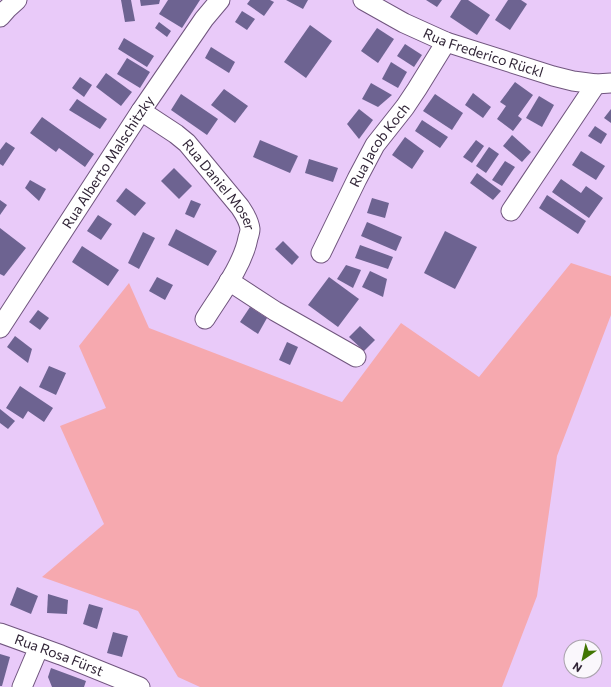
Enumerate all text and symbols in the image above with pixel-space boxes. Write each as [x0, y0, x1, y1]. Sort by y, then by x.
street label: Rua Frederico Rückl [421, 24, 546, 80]
street label: Rua Alberto Malschitzky [58, 92, 157, 231]
street label: Rua Jacob Koch [345, 100, 413, 190]
street label: Rua Daniel Moser [179, 135, 259, 232]
street label: Rua Rosa Fürst [12, 630, 106, 679]
north arrow [563, 639, 603, 679]
text: N [570, 660, 584, 675]

